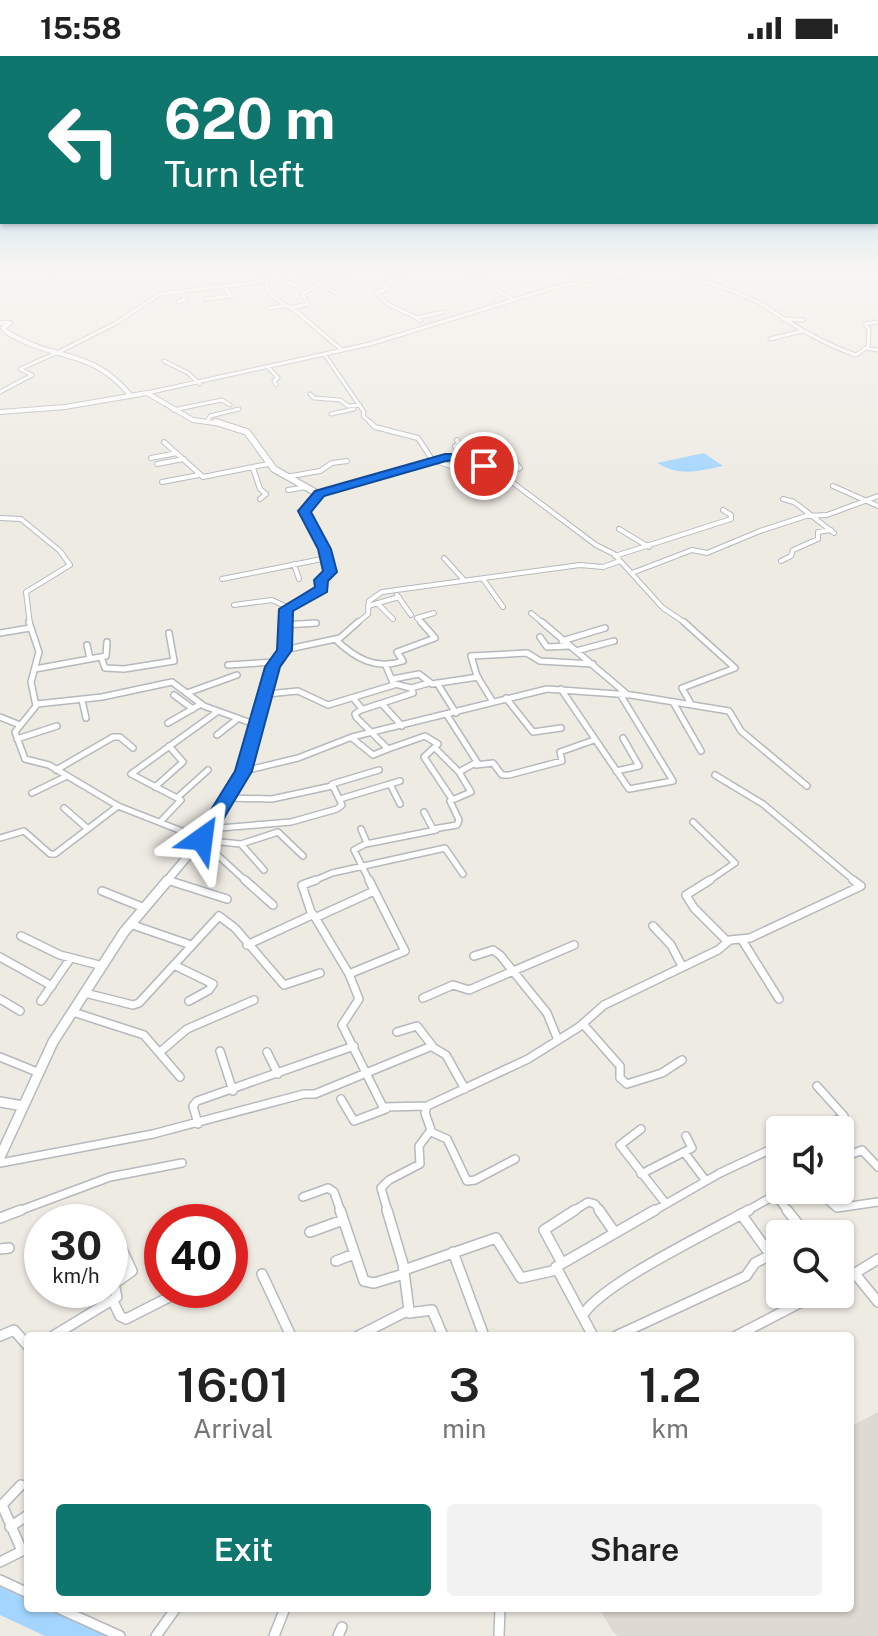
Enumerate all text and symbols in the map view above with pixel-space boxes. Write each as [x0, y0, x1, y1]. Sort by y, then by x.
text: 15:58 [40, 10, 122, 46]
text: 620 m [164, 86, 335, 152]
icon: left [32, 88, 136, 192]
text: Turn left [164, 153, 305, 195]
pin [450, 432, 518, 500]
icon: arrive [462, 444, 506, 488]
position arrow [160, 797, 244, 881]
map controls [766, 1116, 854, 1308]
button: sound [766, 1116, 854, 1204]
speed limit sign: 40 [144, 1204, 248, 1308]
button: search [766, 1220, 854, 1308]
text: 30 [50, 1222, 102, 1269]
text: km/h [52, 1264, 100, 1288]
text: 16:01 [176, 1356, 290, 1413]
text: 3 [449, 1356, 480, 1413]
text: 1.2 [639, 1356, 701, 1413]
text: Arrival [193, 1413, 273, 1444]
text: min [442, 1413, 486, 1444]
text: km [652, 1413, 689, 1444]
button: Exit [56, 1504, 431, 1596]
button: Share [447, 1504, 822, 1596]

